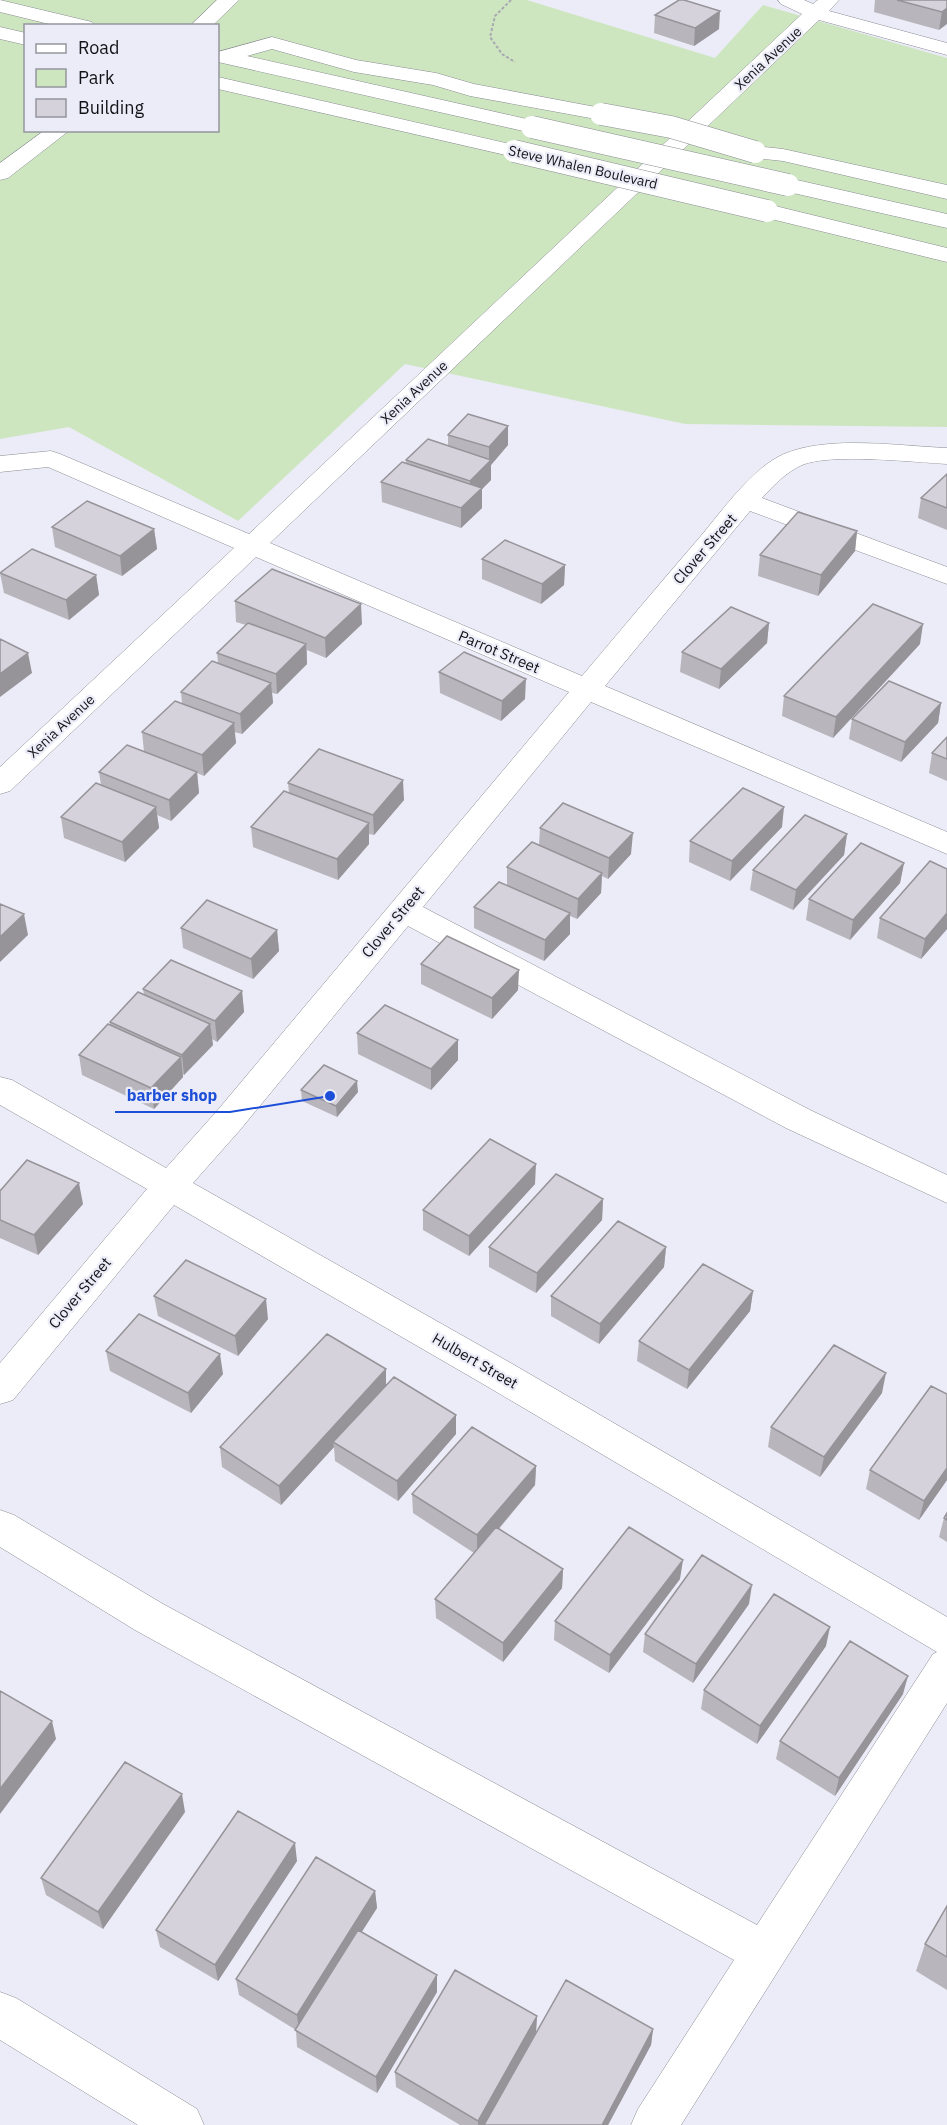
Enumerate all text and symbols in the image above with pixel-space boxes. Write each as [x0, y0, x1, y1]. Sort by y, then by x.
street label: Xenia Avenue [731, 22, 805, 94]
legend [24, 24, 219, 132]
text: Road [78, 36, 119, 59]
text: Park [78, 66, 115, 89]
text: Building [78, 96, 145, 119]
street label: Steve Whalen Boulevard [507, 141, 659, 193]
street label: Xenia Avenue [377, 356, 451, 428]
street label: Clover Street [669, 509, 740, 588]
street label: Parrot Street [456, 626, 543, 677]
street label: Xenia Avenue [24, 690, 98, 762]
street label: Clover Street [357, 882, 428, 961]
callout: barber shop [115, 1078, 230, 1112]
text: barber shop [127, 1085, 218, 1105]
street label: Clover Street [44, 1253, 115, 1332]
street label: Hulbert Street [429, 1328, 521, 1393]

